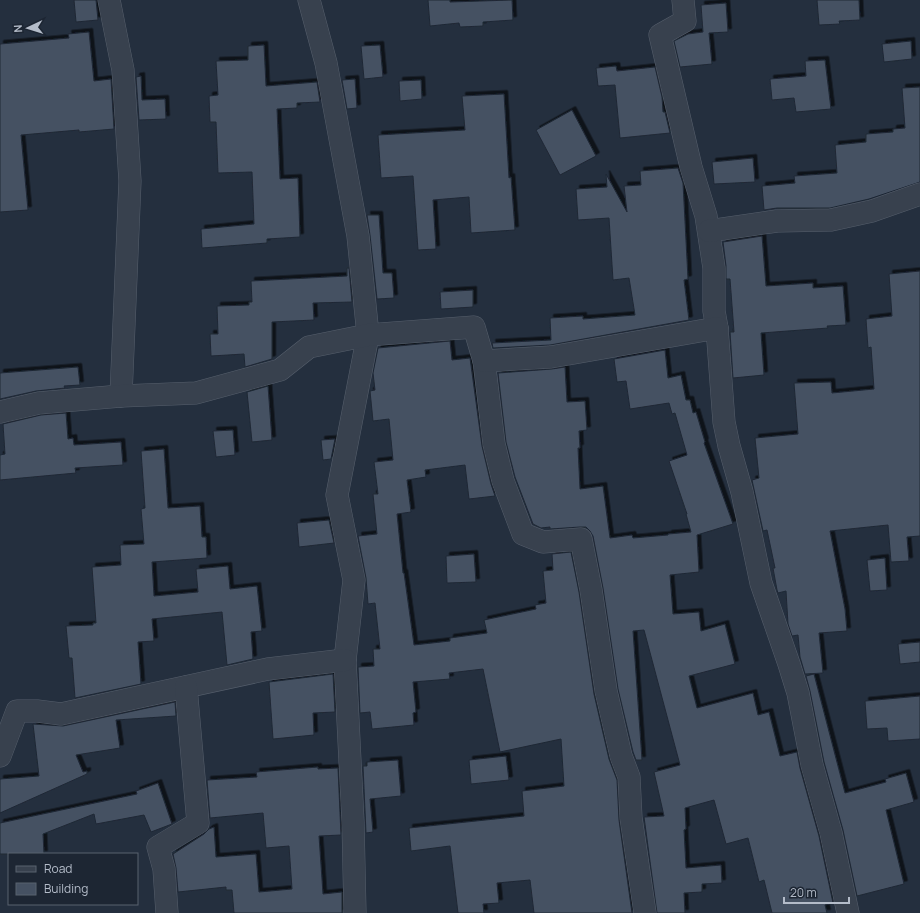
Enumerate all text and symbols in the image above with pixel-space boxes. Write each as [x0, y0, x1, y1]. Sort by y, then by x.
north arrow [8, 8, 48, 48]
text: N [10, 24, 25, 33]
legend [8, 853, 138, 905]
text: Road [44, 860, 72, 877]
scale bar [784, 879, 849, 905]
text: Building [44, 880, 88, 897]
text: 20 m [790, 884, 817, 901]

